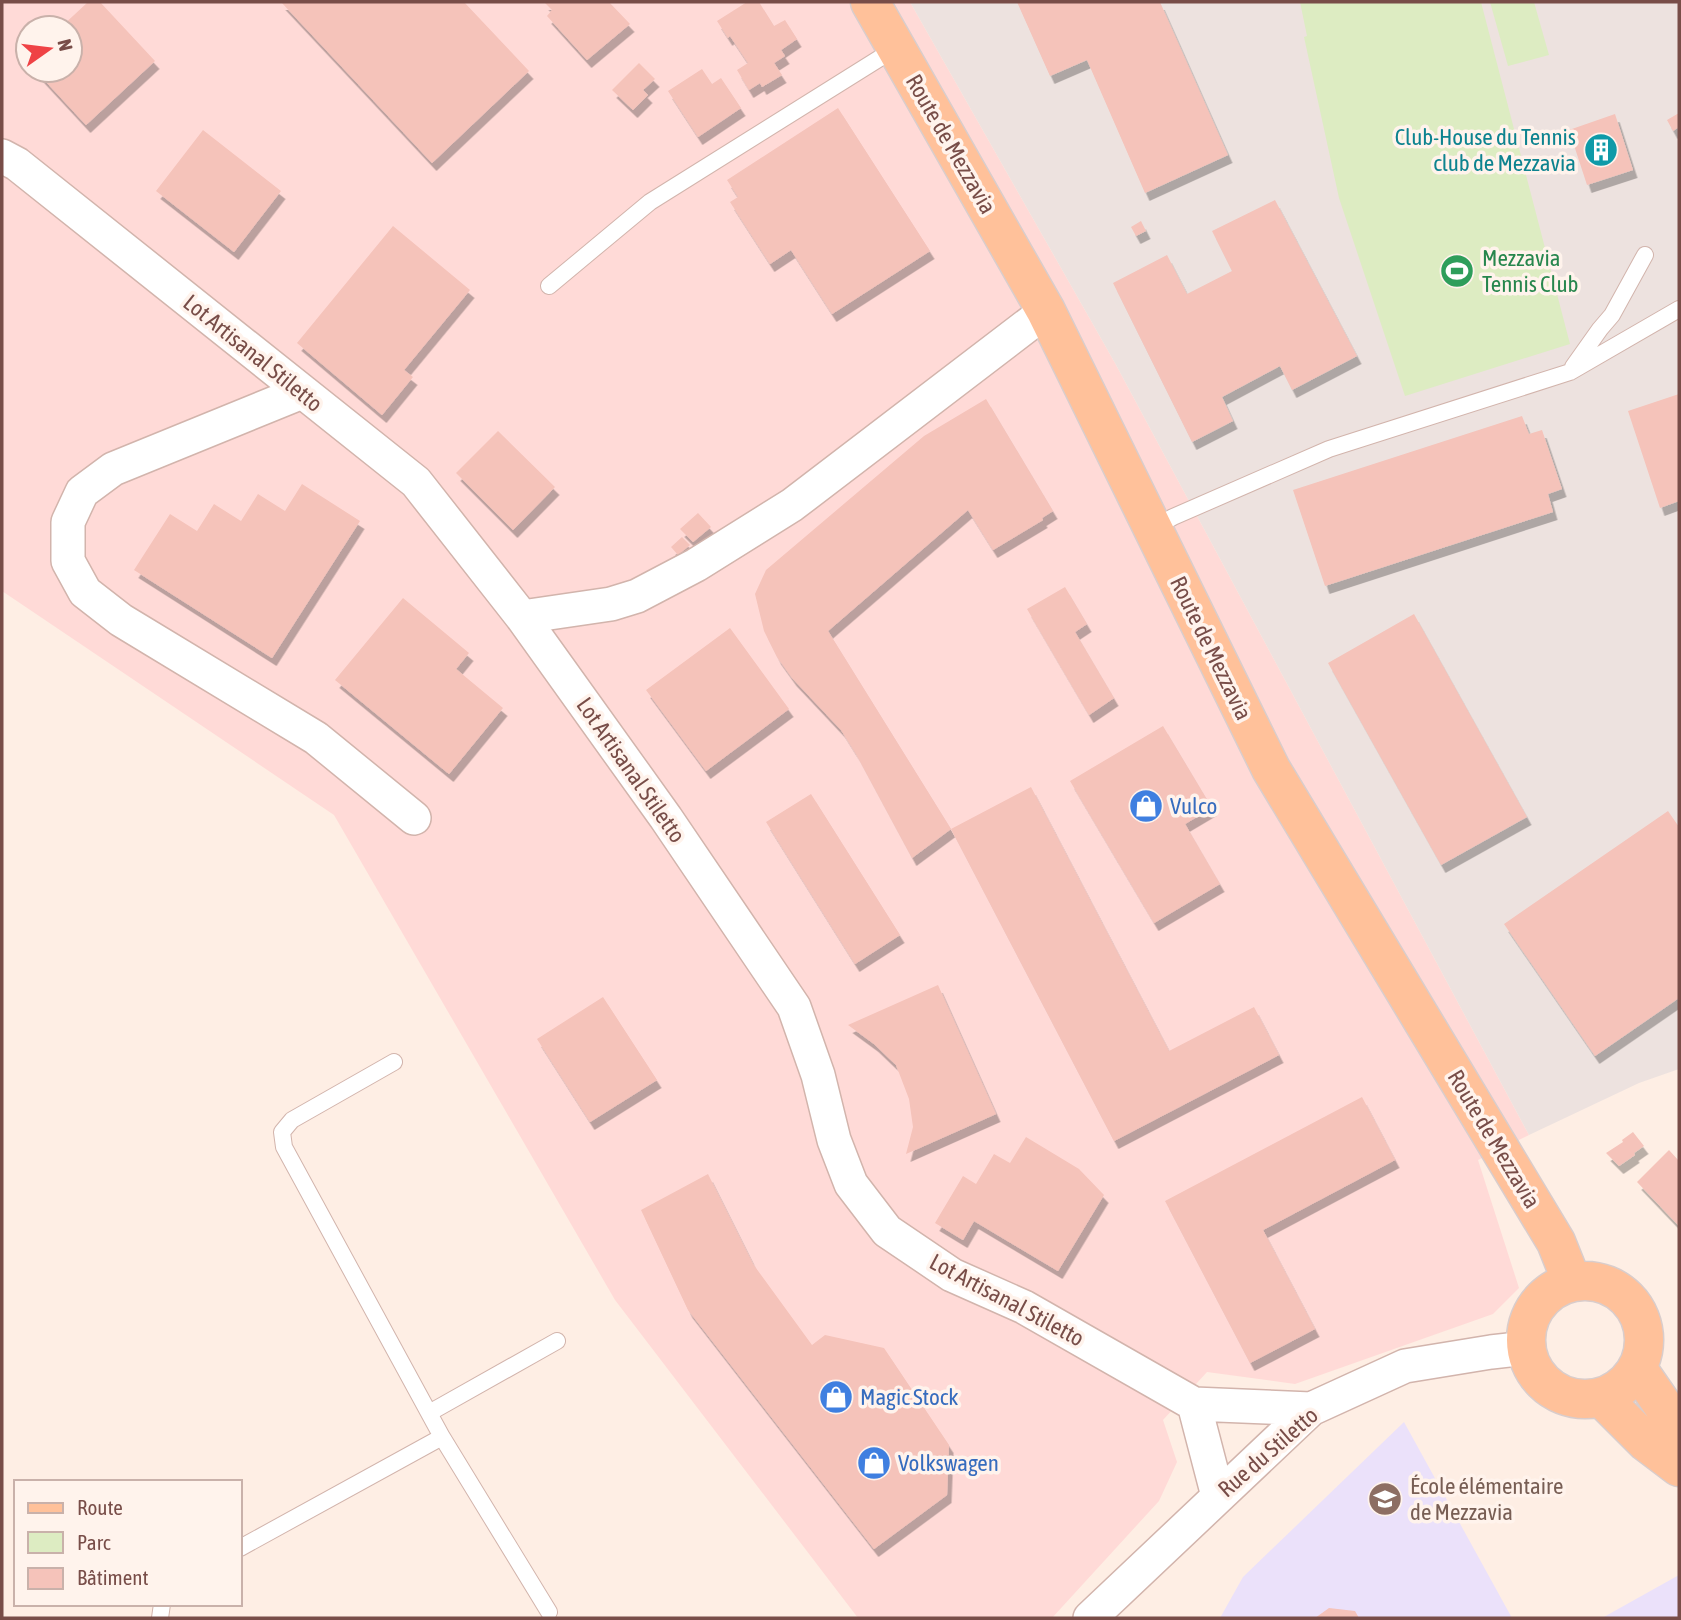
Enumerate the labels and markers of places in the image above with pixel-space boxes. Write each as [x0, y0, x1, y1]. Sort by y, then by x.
place label: Club-House du Tennis club de Mezzavia [1395, 124, 1576, 176]
building icon: Club-House du Tennis club de Mezzavia [1582, 131, 1620, 169]
place label: Mezzavia Tennis Club [1482, 245, 1579, 297]
sports icon: Mezzavia Tennis Club [1438, 252, 1476, 290]
shop icon: Vulco [1127, 787, 1165, 825]
place label: Vulco [1170, 793, 1217, 819]
shop icon: Magic Stock [817, 1378, 855, 1416]
place label: Magic Stock [860, 1384, 958, 1410]
shop icon: Volkswagen [855, 1444, 893, 1482]
place label: Volkswagen [898, 1450, 999, 1476]
place label: École élémentaire de Mezzavia [1410, 1473, 1563, 1525]
school or university icon: École élémentaire de Mezzavia [1366, 1480, 1404, 1518]

